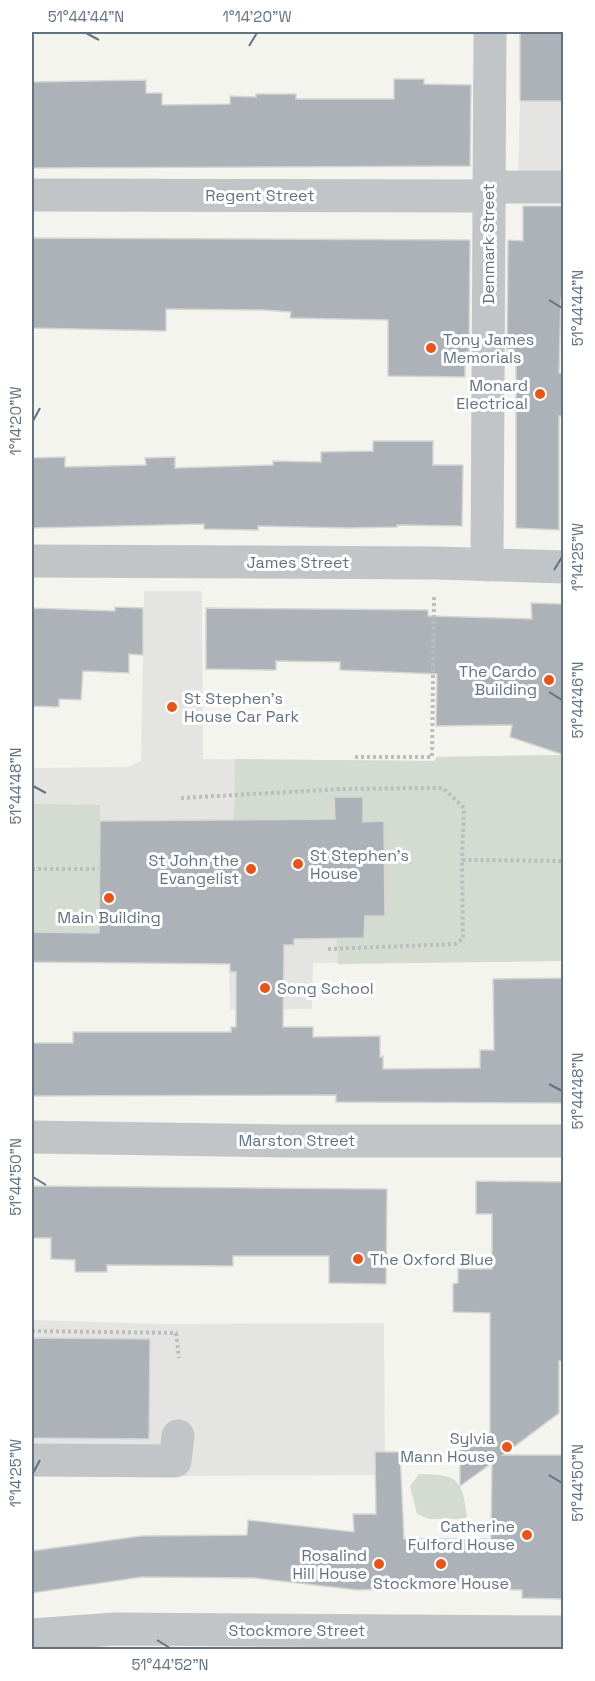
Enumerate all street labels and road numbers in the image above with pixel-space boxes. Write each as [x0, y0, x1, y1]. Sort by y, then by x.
street label: Denmark Street [478, 184, 499, 304]
street label: Regent Street [205, 185, 315, 206]
street label: James Street [247, 552, 349, 573]
street label: Marston Street [239, 1130, 355, 1151]
street label: Stockmore Street [229, 1620, 365, 1641]

